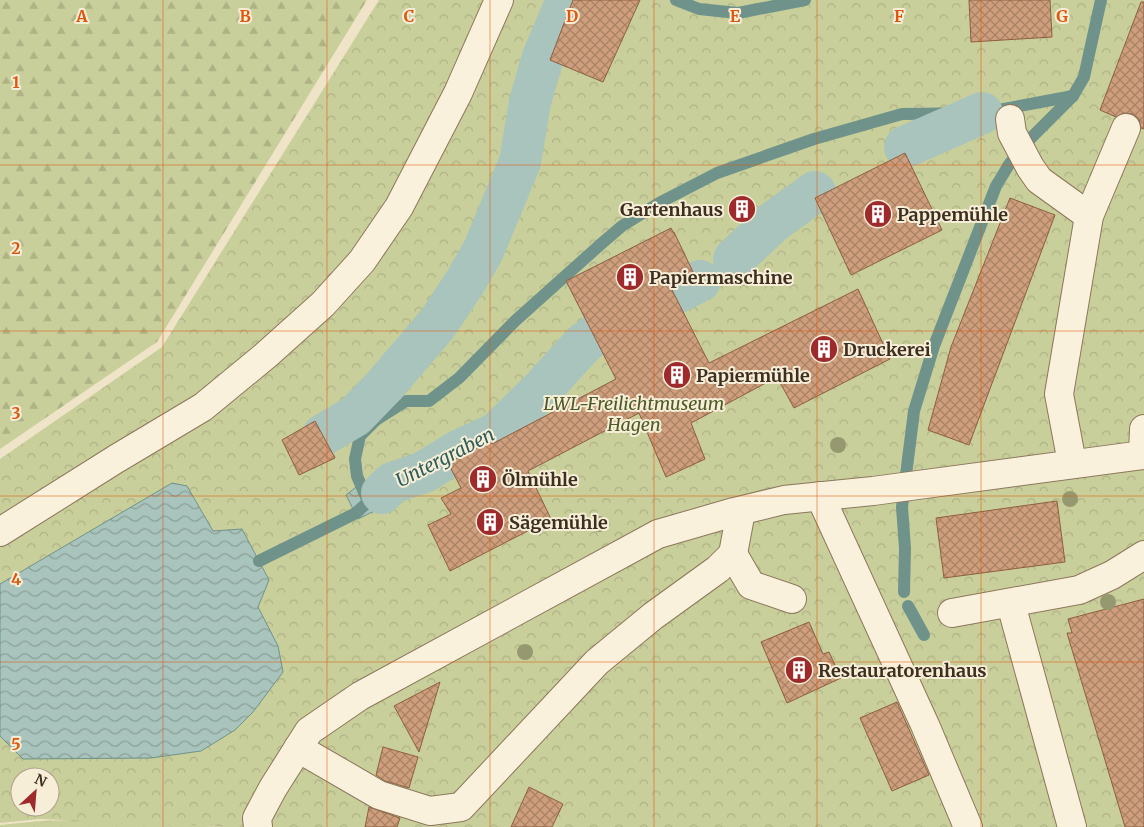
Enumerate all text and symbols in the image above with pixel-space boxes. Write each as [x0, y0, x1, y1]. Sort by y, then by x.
text: A [75, 6, 88, 26]
text: B [239, 6, 251, 26]
text: C [404, 6, 414, 26]
text: D [566, 6, 578, 26]
text: E [730, 6, 741, 26]
text: F [894, 6, 904, 26]
text: G [1056, 6, 1068, 26]
text: 1 [12, 72, 20, 92]
building icon: Gartenhaus [727, 194, 757, 224]
place label: Gartenhaus [620, 198, 723, 221]
building icon: Pappemühle [863, 199, 893, 229]
place label: Pappemühle [897, 203, 1008, 226]
text: 2 [11, 238, 21, 258]
building icon: Papiermaschine [615, 262, 645, 292]
place label: Papiermaschine [649, 266, 793, 289]
building icon: Druckerei [809, 334, 839, 364]
place label: Druckerei [843, 338, 931, 361]
building icon: Papiermühle [662, 360, 692, 390]
place label: Papiermühle [696, 364, 810, 387]
park label: LWL-Freilichtmuseum Hagen [544, 392, 724, 436]
text: 3 [11, 403, 21, 423]
water label: Untergraben [392, 422, 498, 492]
building icon: Ölmühle [468, 464, 498, 494]
place label: Ölmühle [502, 468, 578, 491]
building icon: Sägemühle [475, 507, 505, 537]
place label: Sägemühle [509, 511, 608, 534]
text: 4 [11, 569, 21, 589]
building icon: Restauratorenhaus [784, 655, 814, 685]
place label: Restauratorenhaus [818, 659, 987, 682]
text: 5 [11, 734, 21, 754]
north arrow [10, 767, 60, 817]
text: N [32, 770, 50, 791]

